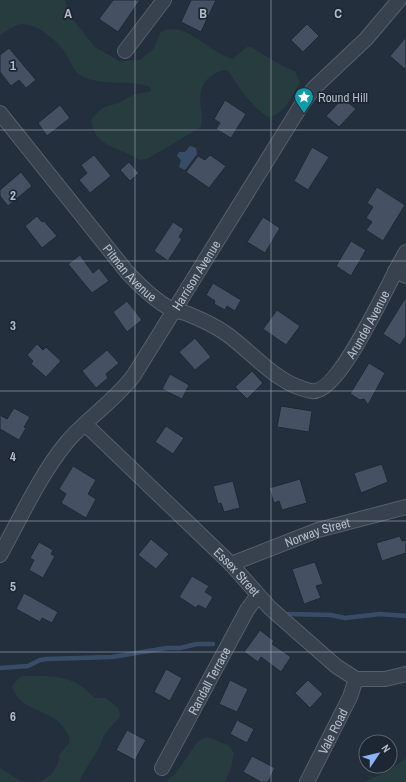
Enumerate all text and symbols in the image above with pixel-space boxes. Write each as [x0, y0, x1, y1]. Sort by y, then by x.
text: A [64, 5, 72, 22]
text: B [199, 5, 207, 22]
text: C [334, 5, 342, 22]
text: 1 [10, 57, 16, 74]
place icon: Round Hill [293, 86, 315, 114]
place label: Round Hill [318, 89, 368, 106]
text: 2 [10, 187, 16, 204]
street label: Harrison Avenue [168, 237, 224, 313]
street label: Pitman Avenue [99, 240, 160, 305]
street label: Arundel Avenue [341, 287, 393, 363]
text: 3 [10, 317, 16, 334]
text: 4 [10, 448, 16, 465]
street label: Norway Street [282, 514, 352, 551]
street label: Essex Street [210, 544, 264, 600]
text: 5 [10, 578, 16, 595]
street label: Randall Terrace [184, 644, 234, 718]
street label: Vale Road [314, 705, 351, 757]
text: 6 [10, 708, 16, 725]
north arrow [358, 734, 398, 774]
text: N [379, 742, 394, 755]

